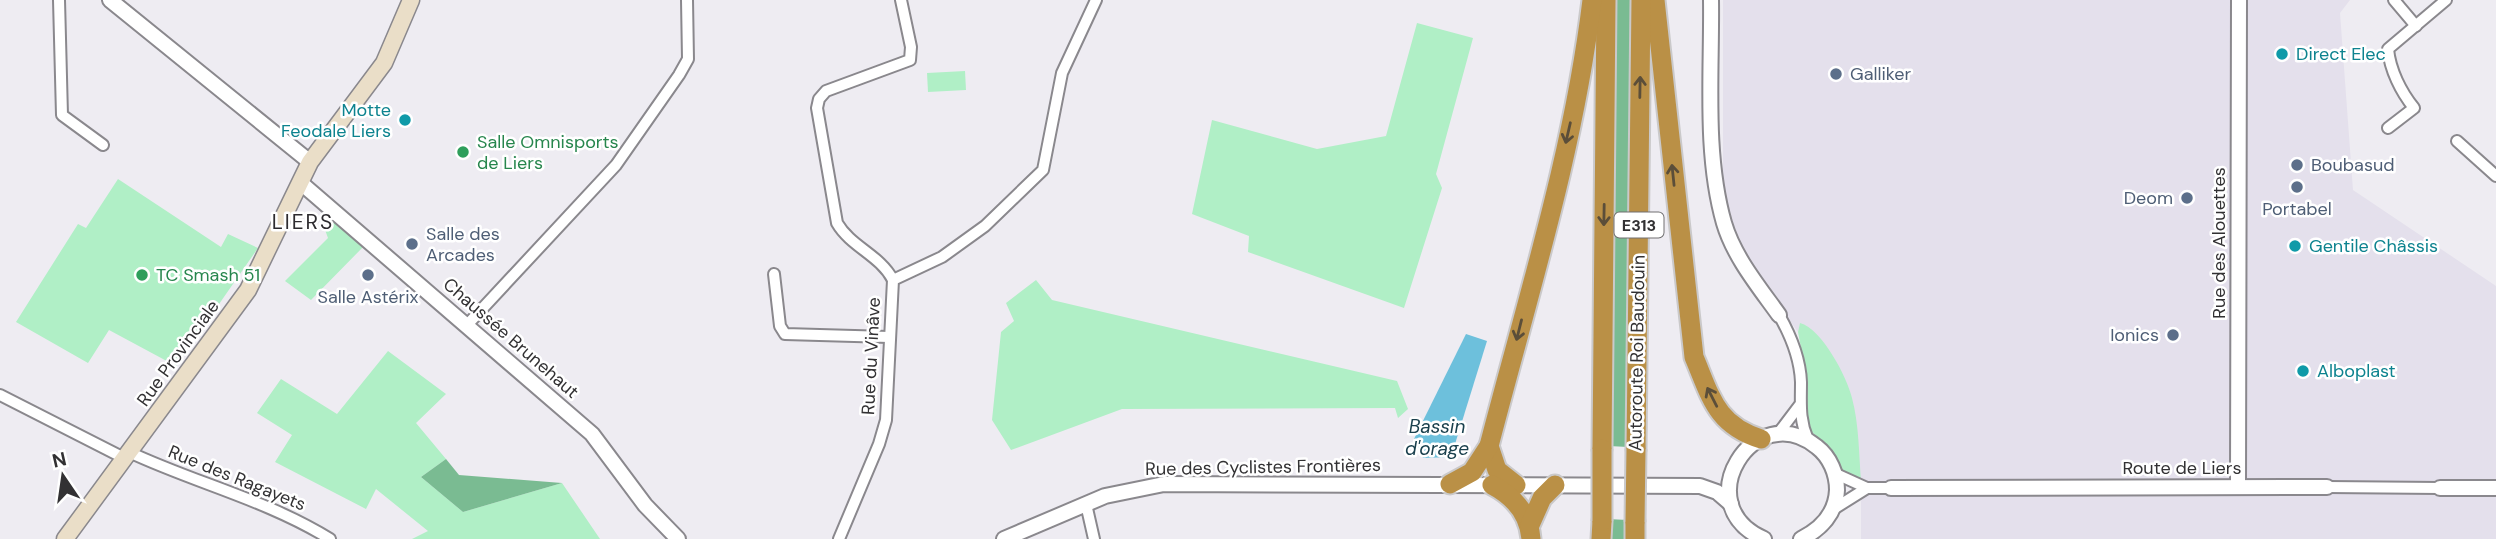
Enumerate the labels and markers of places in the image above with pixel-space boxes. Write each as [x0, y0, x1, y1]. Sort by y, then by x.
place label: Direct Elec [2296, 42, 2386, 66]
marker: Direct Elec [2274, 46, 2290, 62]
place label: Galliker [1850, 62, 1911, 86]
marker: Galliker [1828, 66, 1844, 82]
place label: Motte Feodale Liers [281, 98, 391, 143]
marker: Motte Feodale Liers [397, 112, 413, 128]
place label: Salle Omnisports de Liers [477, 130, 619, 175]
marker: Salle Omnisports de Liers [455, 144, 471, 160]
place label: Boubasud [2311, 153, 2395, 177]
marker: Boubasud [2289, 157, 2305, 173]
marker: Portabel [2289, 179, 2305, 195]
place label: Deom [2124, 186, 2173, 210]
marker: Deom [2179, 190, 2195, 206]
place label: Portabel [2262, 197, 2332, 221]
place label: Salle des Arcades [426, 222, 500, 267]
place label: Gentile Châssis [2309, 234, 2438, 258]
marker: Salle des Arcades [404, 236, 420, 252]
marker: Gentile Châssis [2287, 238, 2303, 254]
place label: TC Smash 51 [156, 263, 260, 287]
marker: TC Smash 51 [134, 267, 150, 283]
marker: Salle Astérix [360, 267, 376, 283]
place label: Salle Astérix [318, 285, 418, 309]
place label: Ionics [2110, 323, 2159, 347]
marker: Ionics [2165, 327, 2181, 343]
place label: Alboplast [2317, 359, 2396, 383]
marker: Alboplast [2295, 363, 2311, 379]

